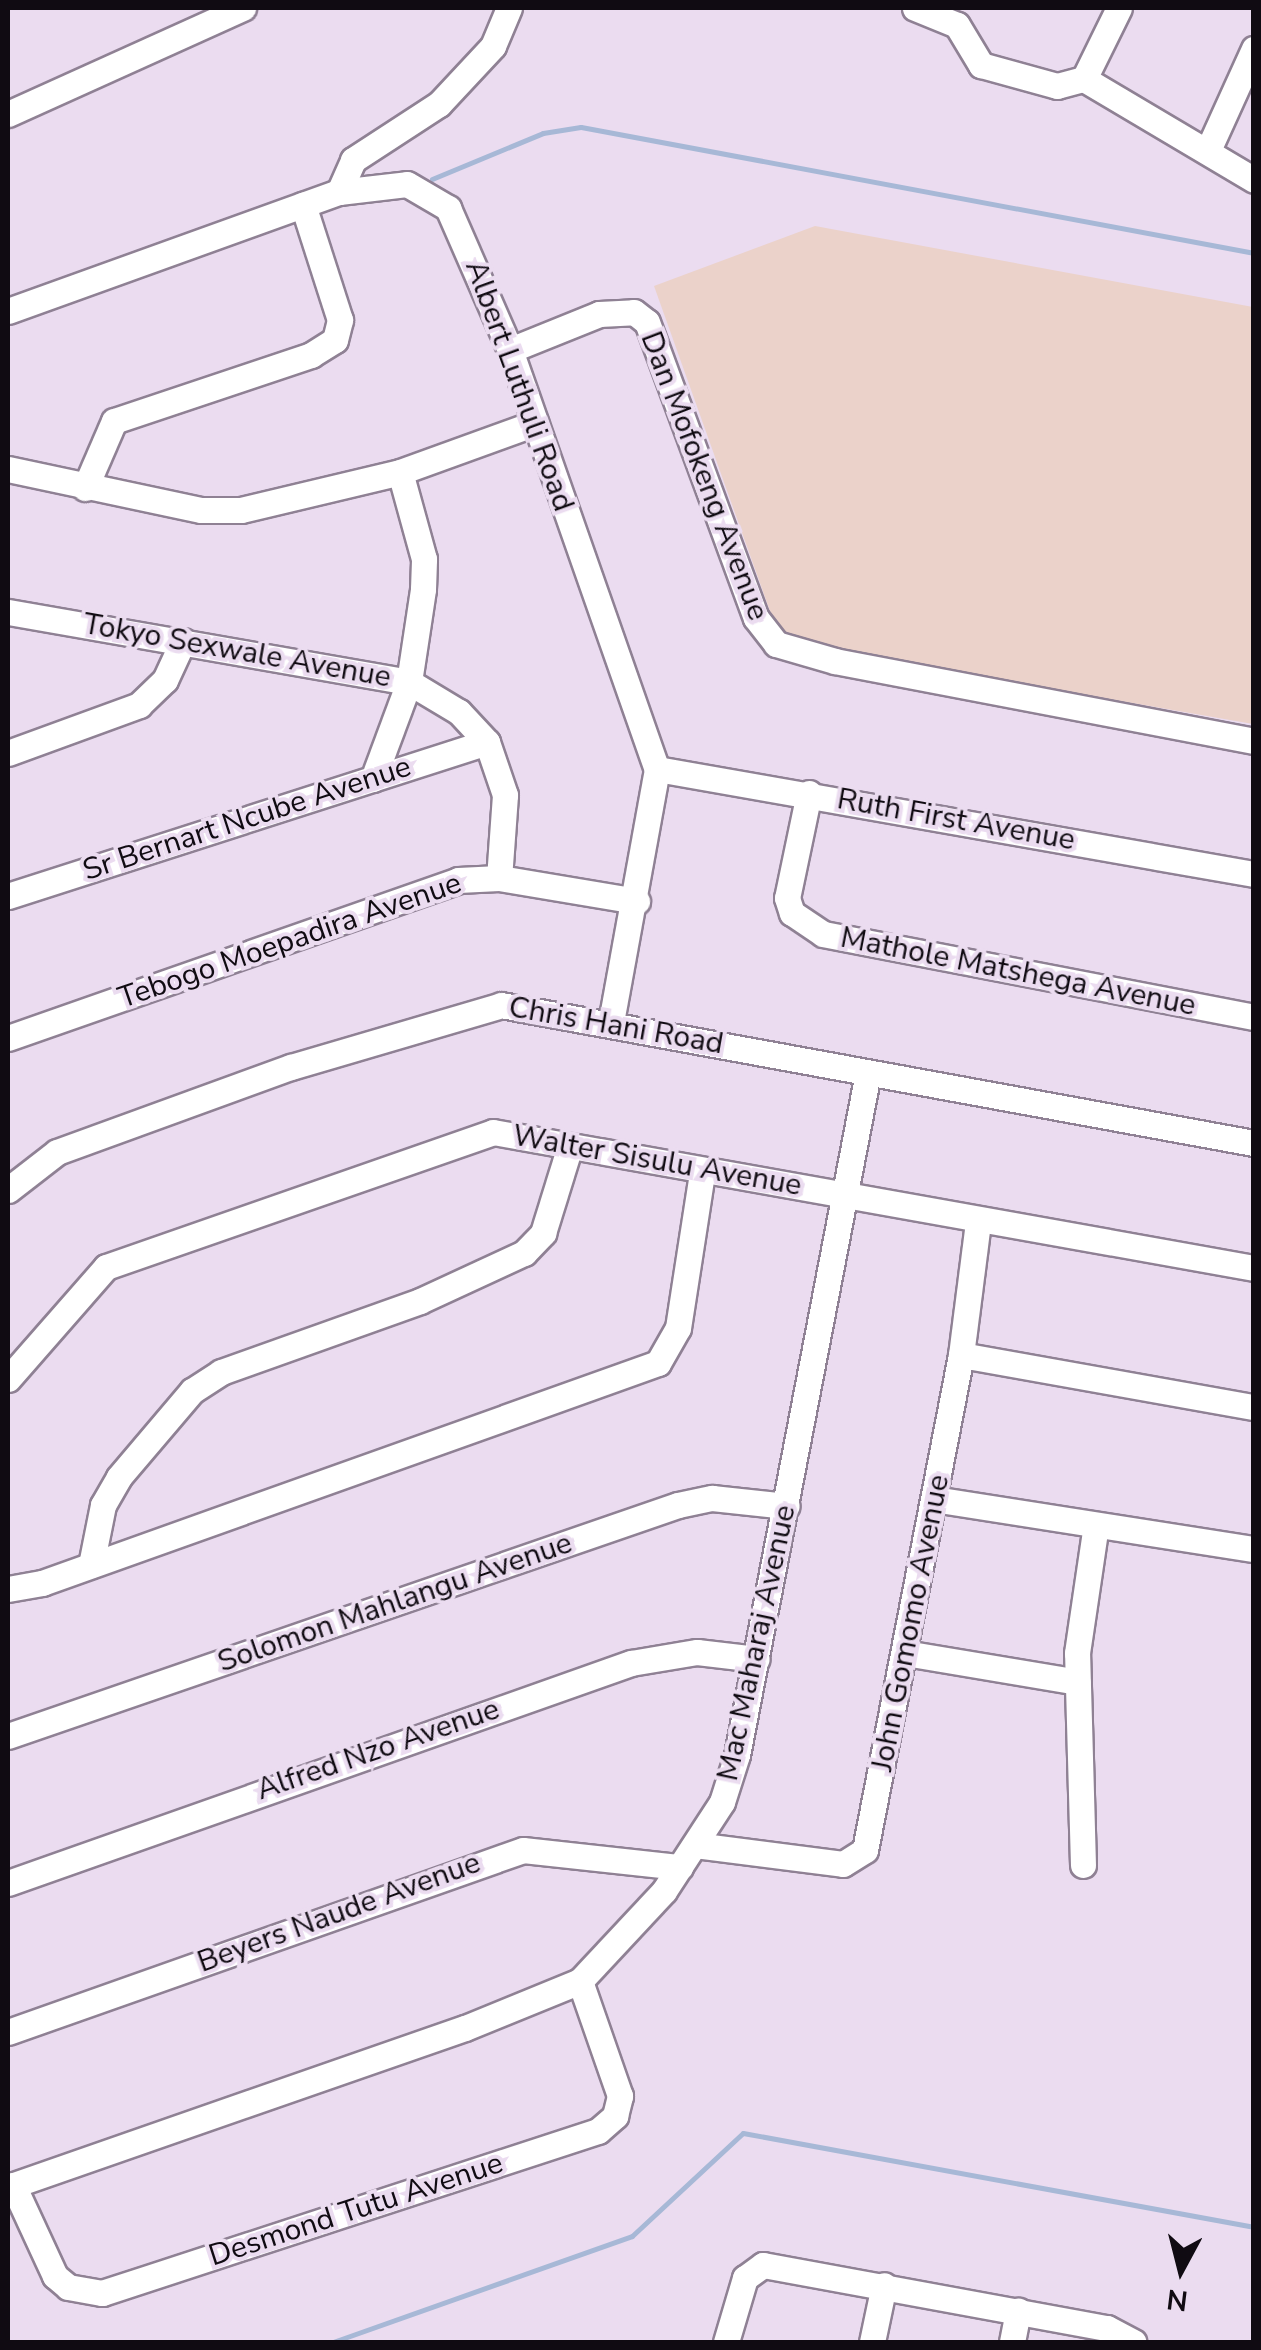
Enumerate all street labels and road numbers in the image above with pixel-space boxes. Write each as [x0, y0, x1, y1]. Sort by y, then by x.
street label: Albert Luthuli Road [457, 256, 581, 516]
street label: Dan Mofokeng Avenue [632, 327, 776, 625]
street label: Tokyo Sexwale Avenue [80, 606, 394, 696]
street label: Sr Bernart Ncube Avenue [78, 749, 416, 889]
street label: Ruth First Avenue [834, 781, 1078, 859]
street label: Tebogo Moepadira Avenue [114, 865, 466, 1017]
street label: Mathole Matshega Avenue [837, 920, 1199, 1024]
street label: Chris Hani Road [506, 989, 726, 1063]
street label: Walter Sisulu Avenue [510, 1118, 804, 1204]
street label: John Gomomo Avenue [865, 1472, 957, 1774]
street label: Mac Maharaj Avenue [710, 1502, 804, 1784]
street label: Solomon Mahlangu Avenue [213, 1525, 577, 1681]
street label: Alfred Nzo Avenue [252, 1692, 504, 1808]
street label: Beyers Naude Avenue [193, 1845, 485, 1981]
street label: Desmond Tutu Avenue [204, 2145, 508, 2275]

